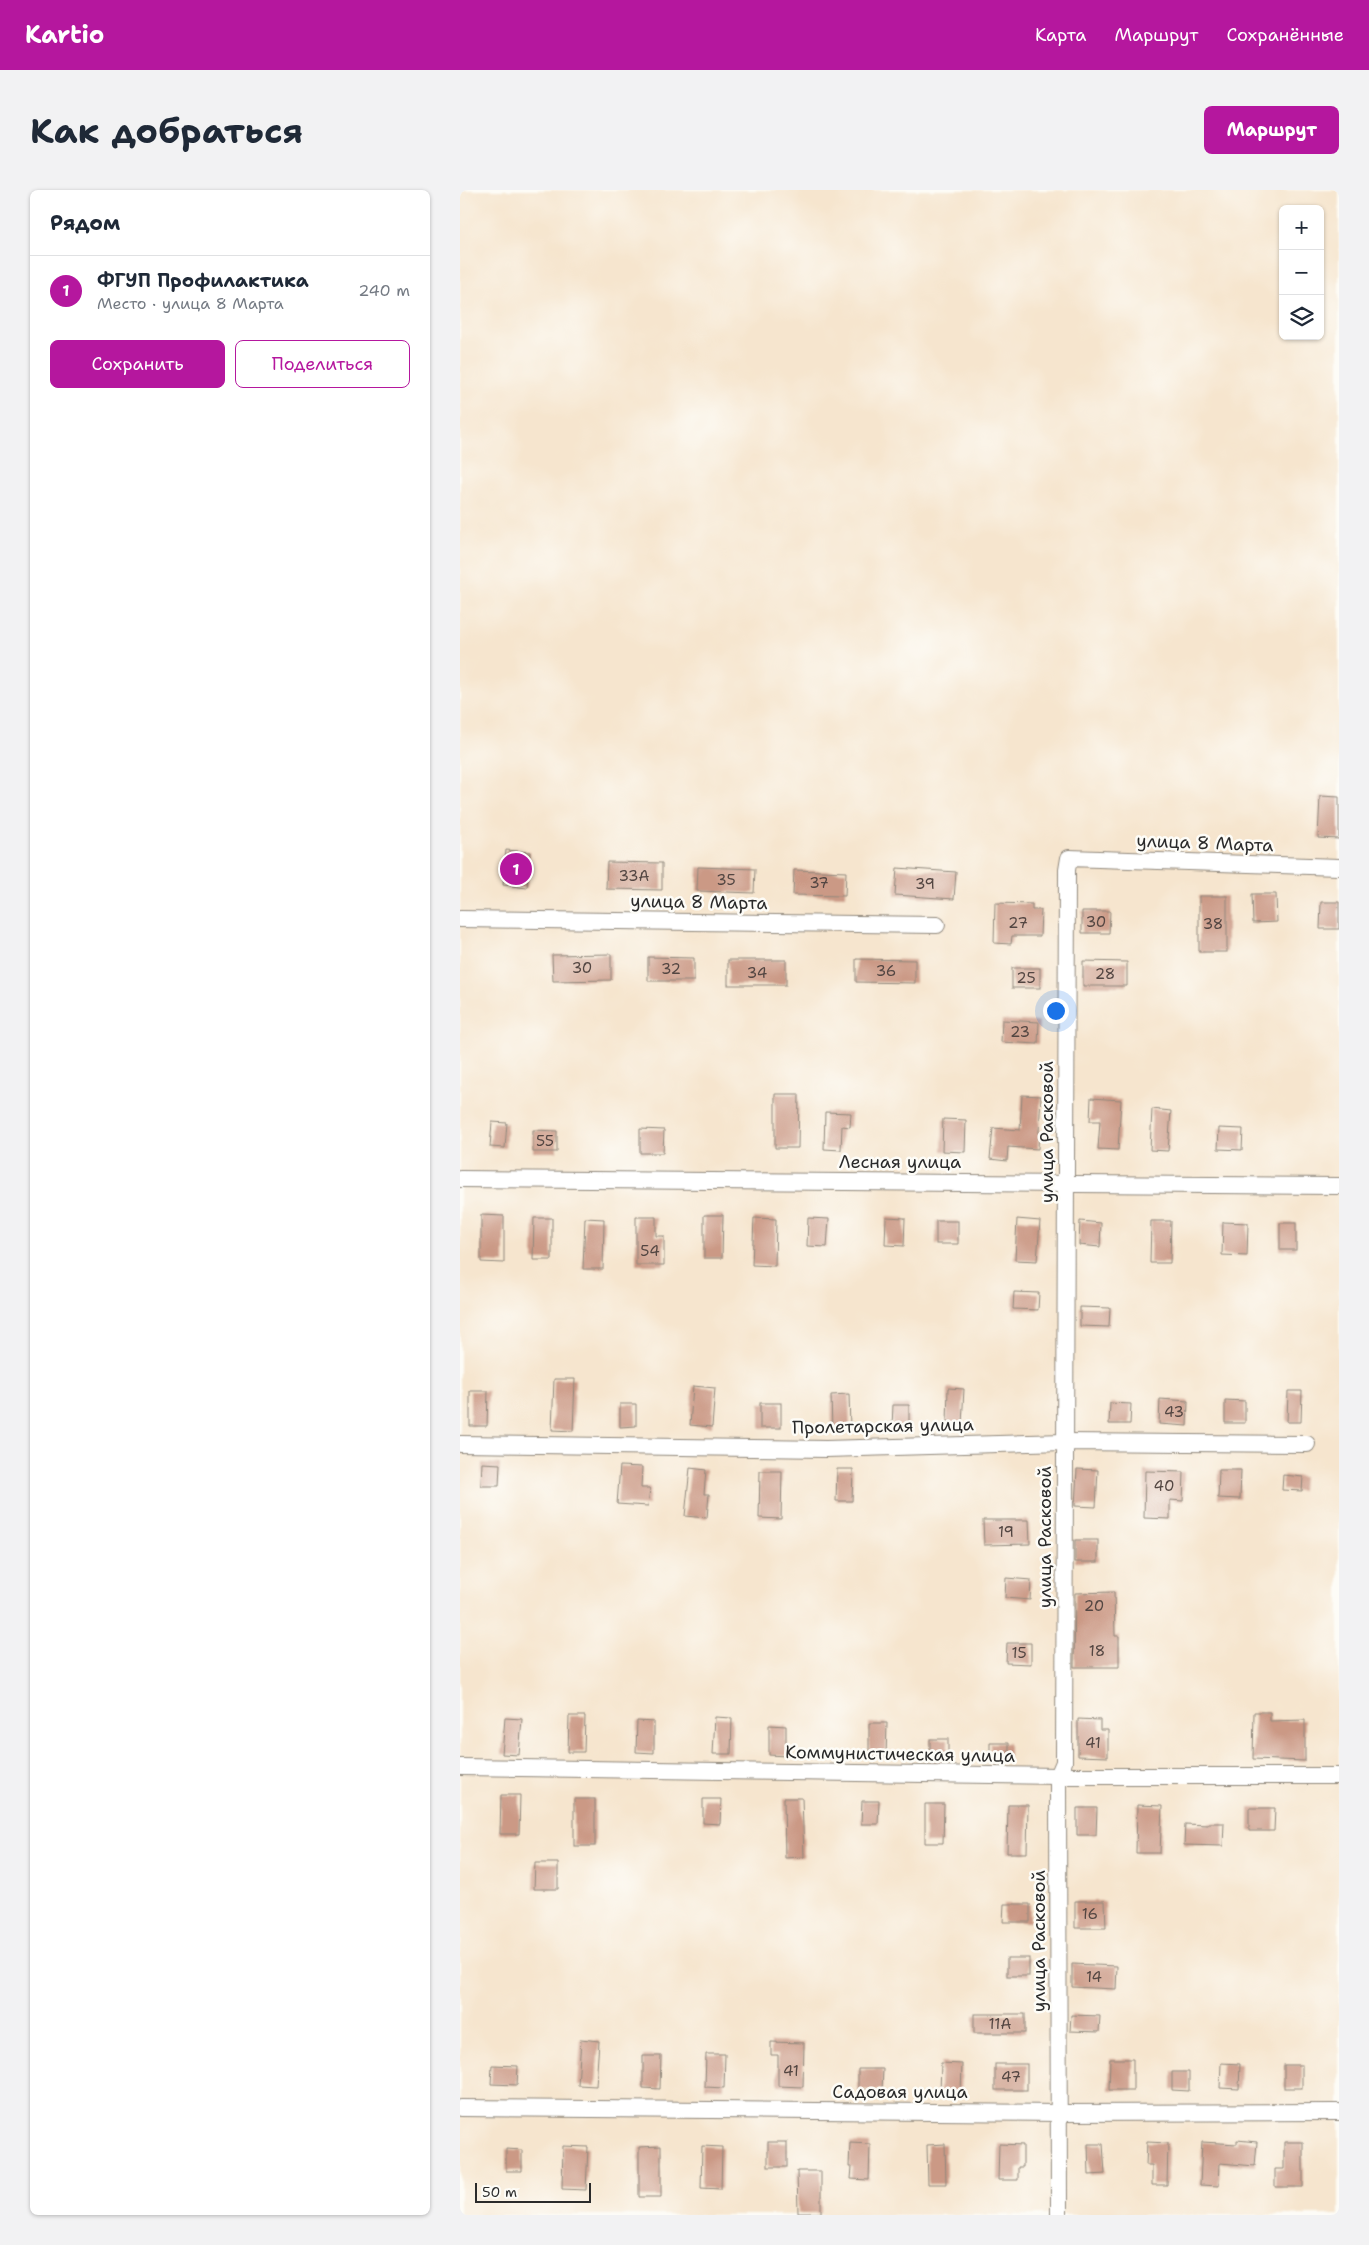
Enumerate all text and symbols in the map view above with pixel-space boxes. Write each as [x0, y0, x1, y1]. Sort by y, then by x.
text: Kartio [25, 19, 104, 51]
text: Карта [1035, 23, 1086, 47]
text: Маршрут [1114, 23, 1198, 47]
text: Сохранённые [1226, 23, 1344, 47]
button: Маршрут [1204, 106, 1339, 154]
text: Как добраться [30, 107, 303, 154]
map controls [1279, 205, 1324, 340]
button: + [1279, 205, 1324, 250]
text: Рядом [50, 209, 120, 237]
button: − [1279, 250, 1324, 295]
text: ФГУП Профилактика [97, 268, 309, 293]
text: 1 [62, 280, 70, 301]
text: 240 m [358, 280, 410, 301]
text: Место · улица 8 Марта [97, 293, 284, 314]
button: layers [1279, 295, 1324, 340]
button: Сохранить [50, 340, 225, 388]
button: Поделиться [235, 340, 410, 388]
street label: улица 8 Марта [1136, 829, 1274, 857]
pin: 1 [500, 850, 532, 888]
house number: 33А [619, 866, 650, 886]
house number: 35 [716, 870, 736, 890]
house number: 37 [809, 873, 829, 893]
house number: 39 [915, 874, 935, 894]
street label: улица 8 Марта [630, 889, 768, 915]
house number: 30 [1086, 912, 1106, 932]
house number: 27 [1008, 913, 1028, 933]
house number: 38 [1203, 914, 1223, 934]
house number: 30 [572, 958, 592, 978]
house number: 32 [661, 959, 681, 979]
house number: 36 [876, 961, 896, 981]
house number: 34 [747, 963, 767, 983]
house number: 28 [1095, 964, 1115, 984]
house number: 25 [1016, 968, 1036, 988]
your location [1043, 998, 1069, 1024]
house number: 23 [1010, 1022, 1030, 1042]
street label: улица Расковой [1035, 1061, 1059, 1203]
house number: 55 [536, 1131, 554, 1151]
street label: Лесная улица [839, 1150, 961, 1174]
house number: 54 [640, 1241, 660, 1261]
house number: 43 [1164, 1402, 1184, 1422]
street label: Пролетарская улица [792, 1412, 974, 1440]
street label: улица Расковой [1033, 1466, 1057, 1608]
house number: 40 [1154, 1476, 1174, 1496]
house number: 19 [998, 1522, 1014, 1542]
house number: 20 [1084, 1596, 1104, 1616]
house number: 18 [1089, 1641, 1105, 1661]
house number: 15 [1011, 1643, 1027, 1663]
house number: 41 [1085, 1733, 1101, 1753]
street label: Коммунистическая улица [785, 1740, 1015, 1768]
street label: улица Расковой [1027, 1870, 1051, 2012]
house number: 16 [1082, 1904, 1098, 1924]
house number: 14 [1086, 1967, 1102, 1987]
house number: 11А [989, 2014, 1012, 2034]
house number: 41 [783, 2061, 799, 2081]
house number: 47 [1001, 2067, 1021, 2087]
street label: Садовая улица [832, 2080, 968, 2104]
scale bar [475, 2180, 591, 2203]
text: 50 m [482, 2183, 517, 2201]

